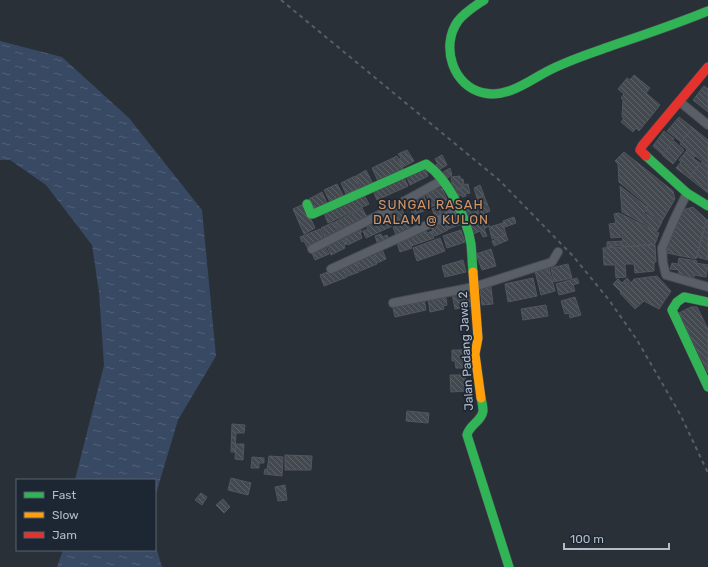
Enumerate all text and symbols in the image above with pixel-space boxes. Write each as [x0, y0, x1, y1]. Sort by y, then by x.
district label: SUNGAI RASAH DALAM @ KULON [373, 197, 489, 227]
street label: Jalan Padang Jawa 2 [456, 291, 476, 411]
legend [16, 479, 156, 551]
text: Fast [52, 488, 76, 502]
text: Slow [52, 508, 79, 522]
scale bar [564, 525, 669, 551]
text: Jam [52, 528, 77, 542]
text: 100 m [570, 532, 604, 546]

